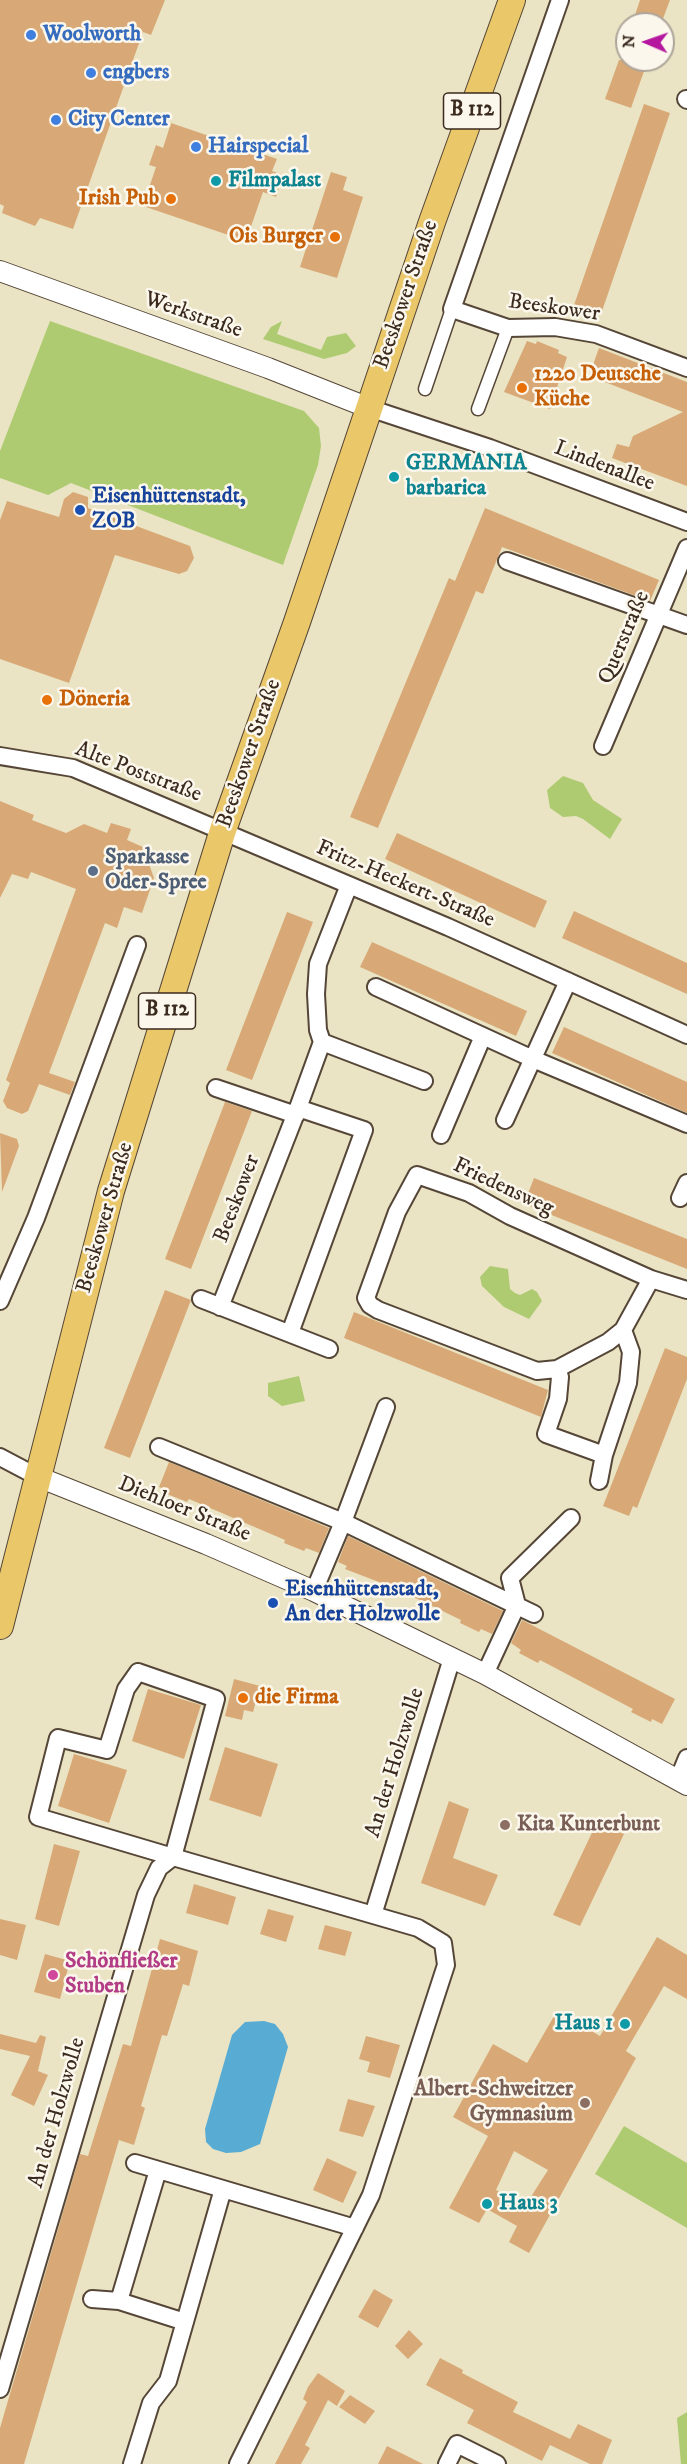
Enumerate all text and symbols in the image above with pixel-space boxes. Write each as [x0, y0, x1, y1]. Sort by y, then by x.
north arrow [615, 12, 675, 72]
place label: Woolworth [43, 22, 141, 48]
marker: Woolworth [24, 28, 38, 42]
text: N [619, 35, 639, 48]
place label: engbers [103, 60, 169, 86]
marker: engbers [84, 66, 98, 80]
road number: B 112 [444, 93, 500, 129]
place label: City Center [68, 107, 170, 133]
marker: City Center [49, 113, 63, 127]
place label: Hairspecial [208, 134, 308, 160]
marker: Hairspecial [189, 140, 203, 154]
place label: Filmpalast [228, 168, 321, 194]
marker: Filmpalast [209, 174, 223, 188]
place label: Irish Pub [79, 186, 159, 212]
marker: Irish Pub [164, 192, 178, 206]
street label: Beeskower Straße [369, 217, 445, 373]
place label: Ois Burger [229, 224, 323, 250]
marker: Ois Burger [328, 230, 342, 244]
street label: Werkstraße [141, 287, 245, 345]
street label: Beeskower [507, 290, 601, 328]
place label: 1220 Deutsche Küche [534, 362, 661, 414]
marker: 1220 Deutsche Küche [515, 381, 529, 395]
street label: Lindenallee [550, 436, 658, 498]
place label: GERMANIA barbarica [406, 451, 527, 502]
marker: GERMANIA barbarica [387, 470, 401, 484]
place label: Eisenhüttenstadt, ZOB [92, 484, 246, 536]
marker: Eisenhüttenstadt, ZOB [73, 503, 87, 517]
street label: Querstraße [594, 587, 656, 689]
street label: Beeskower Straße [212, 676, 288, 832]
place label: Döneria [59, 687, 130, 713]
marker: Döneria [40, 693, 54, 707]
street label: Alte Poststraße [71, 737, 205, 809]
street label: Fritz-Heckert-Straße [312, 836, 498, 934]
place label: Sparkasse Oder-Spree [105, 845, 207, 896]
marker: Sparkasse Oder-Spree [86, 864, 100, 878]
road number: B 112 [138, 993, 195, 1029]
street label: Beeskower Straße [72, 1140, 140, 1296]
street label: Beeskower [209, 1151, 267, 1247]
street label: Friedensweg [448, 1153, 558, 1223]
street label: Diehloer Straße [114, 1471, 254, 1549]
place label: Eisenhüttenstadt, An der Holzwolle [285, 1577, 440, 1628]
marker: Eisenhüttenstadt, An der Holzwolle [266, 1596, 280, 1610]
place label: die Firma [255, 1685, 339, 1711]
street label: An der Holzwolle [361, 1685, 431, 1841]
marker: die Firma [236, 1691, 250, 1705]
place label: Kita Kunterbunt [517, 1812, 660, 1838]
marker: Kita Kunterbunt [498, 1818, 512, 1832]
place label: Schönfließer Stuben [65, 1949, 177, 2000]
marker: Schönfließer Stuben [46, 1968, 60, 1982]
place label: Haus 1 [554, 2011, 613, 2037]
marker: Haus 1 [618, 2017, 632, 2031]
street label: An der Holzwolle [24, 2035, 92, 2191]
place label: Albert-Schweitzer Gymnasium [414, 2077, 573, 2128]
marker: Albert-Schweitzer Gymnasium [578, 2096, 592, 2110]
place label: Haus 3 [499, 2191, 558, 2217]
marker: Haus 3 [480, 2197, 494, 2211]

